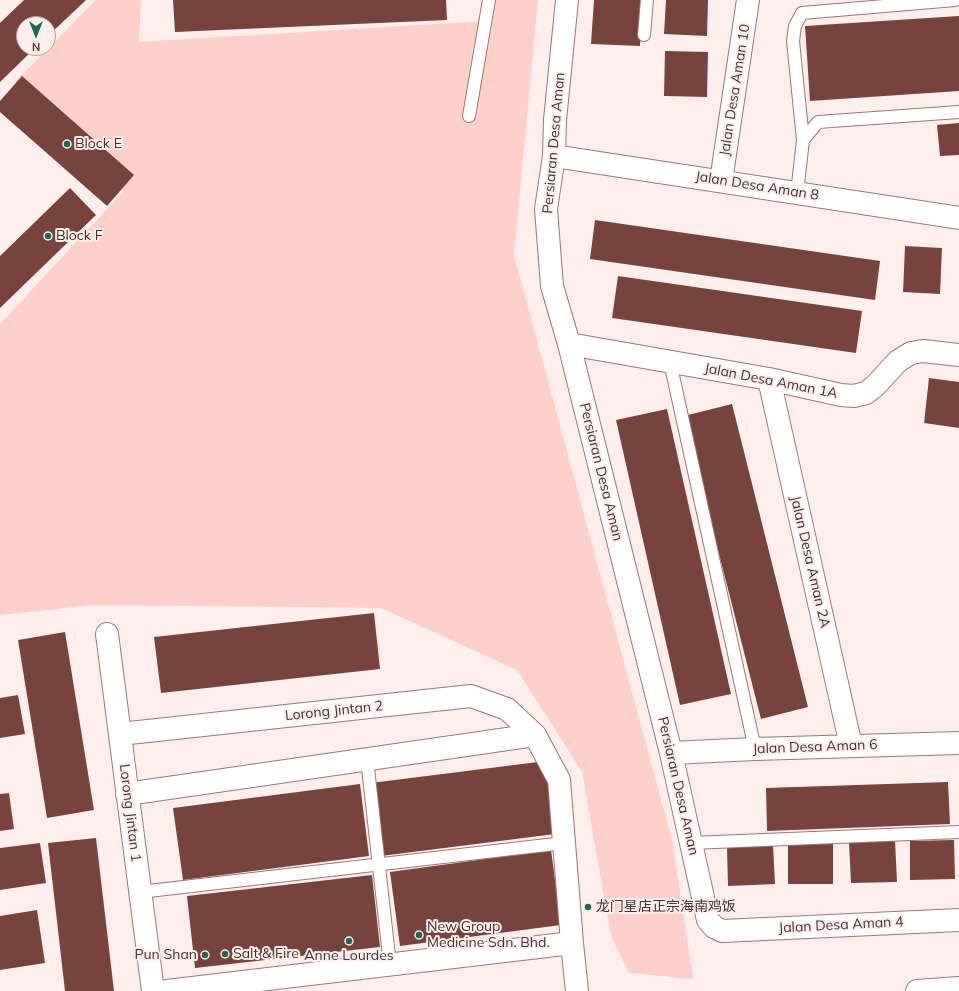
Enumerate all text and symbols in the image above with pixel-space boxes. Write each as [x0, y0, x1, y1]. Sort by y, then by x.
north arrow [16, 16, 56, 56]
street label: Jalan Desa Aman 10 [716, 23, 754, 157]
text: N [32, 40, 40, 54]
street label: Persiaran Desa Aman [539, 72, 569, 214]
place label: Block E [75, 136, 122, 152]
marker: Block E [62, 139, 72, 149]
street label: Jalan Desa Aman 8 [694, 168, 820, 204]
place label: Block F [56, 228, 103, 244]
marker: Block F [43, 231, 53, 241]
street label: Jalan Desa Aman 1A [703, 360, 839, 402]
street label: Persiaran Desa Aman [576, 401, 626, 543]
street label: Jalan Desa Aman 2A [787, 494, 833, 630]
street label: Lorong Jintan 2 [284, 697, 384, 725]
street label: Persiaran Desa Aman [654, 715, 702, 857]
street label: Jalan Desa Aman 6 [752, 736, 878, 758]
street label: Lorong Jintan 1 [116, 763, 144, 863]
place label: 龙门星店正宗海南鸡饭 [596, 899, 736, 915]
marker: 龙门星店正宗海南鸡饭 [583, 902, 593, 912]
street label: Jalan Desa Aman 4 [778, 913, 904, 937]
place label: New Group Medicine Sdn. Bhd. [427, 919, 550, 952]
marker: New Group Medicine Sdn. Bhd. [414, 930, 424, 940]
marker: Anne Lourdes [344, 936, 354, 946]
place label: Salt & Fire [233, 946, 299, 962]
place label: Pun Shan [135, 947, 197, 963]
place label: Anne Lourdes [304, 948, 394, 964]
marker: Salt & Fire [220, 949, 230, 959]
marker: Pun Shan [200, 950, 210, 960]

